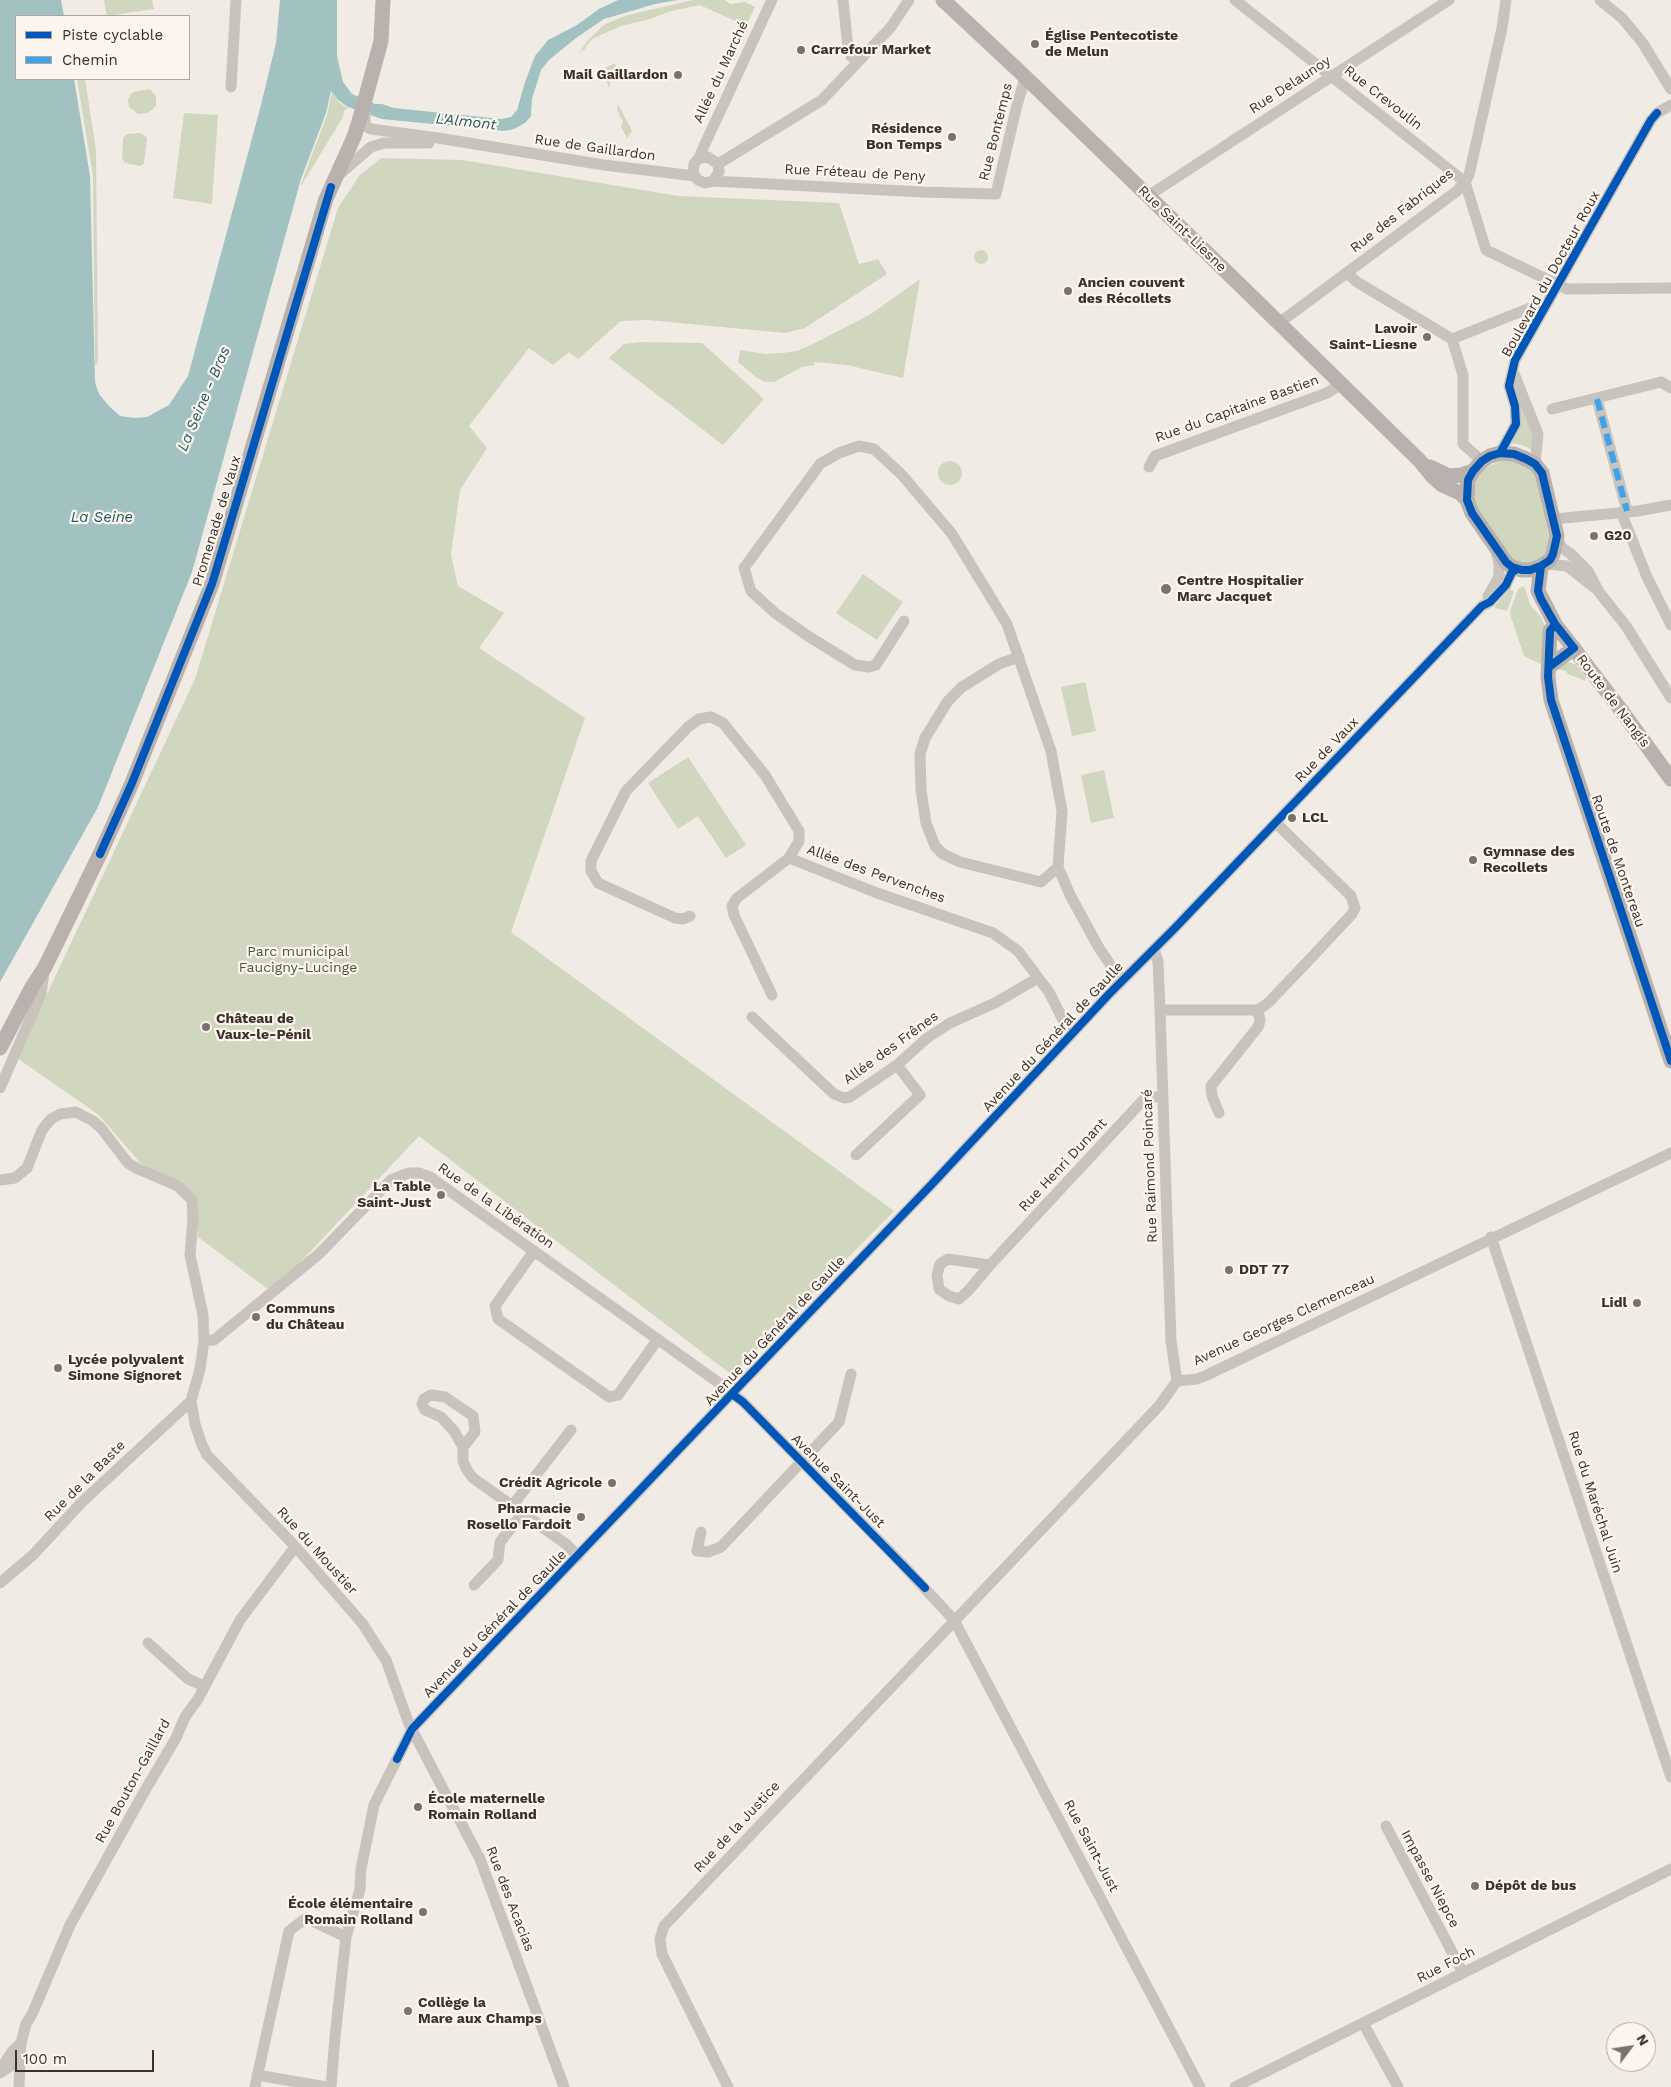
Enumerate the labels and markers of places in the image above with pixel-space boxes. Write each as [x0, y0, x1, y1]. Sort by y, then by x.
place label: Église Pentecotiste de Melun [1045, 28, 1178, 60]
marker: Église Pentecotiste de Melun [1029, 38, 1041, 50]
place label: Carrefour Market [811, 42, 931, 58]
marker: Carrefour Market [795, 44, 807, 56]
place label: Mail Gaillardon [563, 67, 668, 83]
marker: Mail Gaillardon [672, 69, 684, 81]
place label: Résidence Bon Temps [866, 121, 942, 154]
marker: Résidence Bon Temps [946, 131, 958, 143]
place label: Ancien couvent des Récollets [1078, 275, 1185, 308]
marker: Ancien couvent des Récollets [1062, 285, 1074, 297]
place label: Lavoir Saint-Liesne [1329, 321, 1417, 354]
marker: Lavoir Saint-Liesne [1421, 331, 1433, 343]
place label: G20 [1604, 528, 1631, 544]
marker: G20 [1588, 530, 1600, 542]
place label: Centre Hospitalier Marc Jacquet [1177, 573, 1304, 606]
marker: Centre Hospitalier Marc Jacquet [1159, 582, 1173, 596]
place label: LCL [1302, 810, 1328, 826]
marker: LCL [1286, 812, 1298, 824]
place label: Gymnase des Recollets [1483, 844, 1575, 876]
marker: Gymnase des Recollets [1467, 854, 1479, 866]
place label: Château de Vaux-le-Pénil [216, 1011, 311, 1044]
marker: Château de Vaux-le-Pénil [200, 1021, 212, 1033]
place label: La Table Saint-Just [357, 1179, 431, 1212]
marker: La Table Saint-Just [435, 1189, 447, 1201]
place label: DDT 77 [1239, 1262, 1289, 1278]
marker: DDT 77 [1223, 1264, 1235, 1276]
place label: Lidl [1601, 1295, 1627, 1311]
marker: Lidl [1631, 1297, 1643, 1309]
place label: Communs du Château [266, 1301, 344, 1334]
marker: Communs du Château [250, 1311, 262, 1323]
place label: Lycée polyvalent Simone Signoret [68, 1352, 184, 1384]
marker: Lycée polyvalent Simone Signoret [52, 1362, 64, 1374]
place label: Crédit Agricole [499, 1475, 602, 1491]
marker: Crédit Agricole [606, 1477, 618, 1489]
place label: Pharmacie Rosello Fardoit [467, 1501, 571, 1534]
marker: Pharmacie Rosello Fardoit [575, 1511, 587, 1523]
place label: École maternelle Romain Rolland [428, 1791, 545, 1824]
marker: École maternelle Romain Rolland [412, 1801, 424, 1813]
place label: Dépôt de bus [1485, 1878, 1576, 1894]
marker: Dépôt de bus [1469, 1880, 1481, 1892]
place label: École élémentaire Romain Rolland [288, 1896, 413, 1928]
marker: École élémentaire Romain Rolland [417, 1906, 429, 1918]
place label: Collège la Mare aux Champs [418, 1995, 542, 2028]
marker: Collège la Mare aux Champs [402, 2005, 414, 2017]

